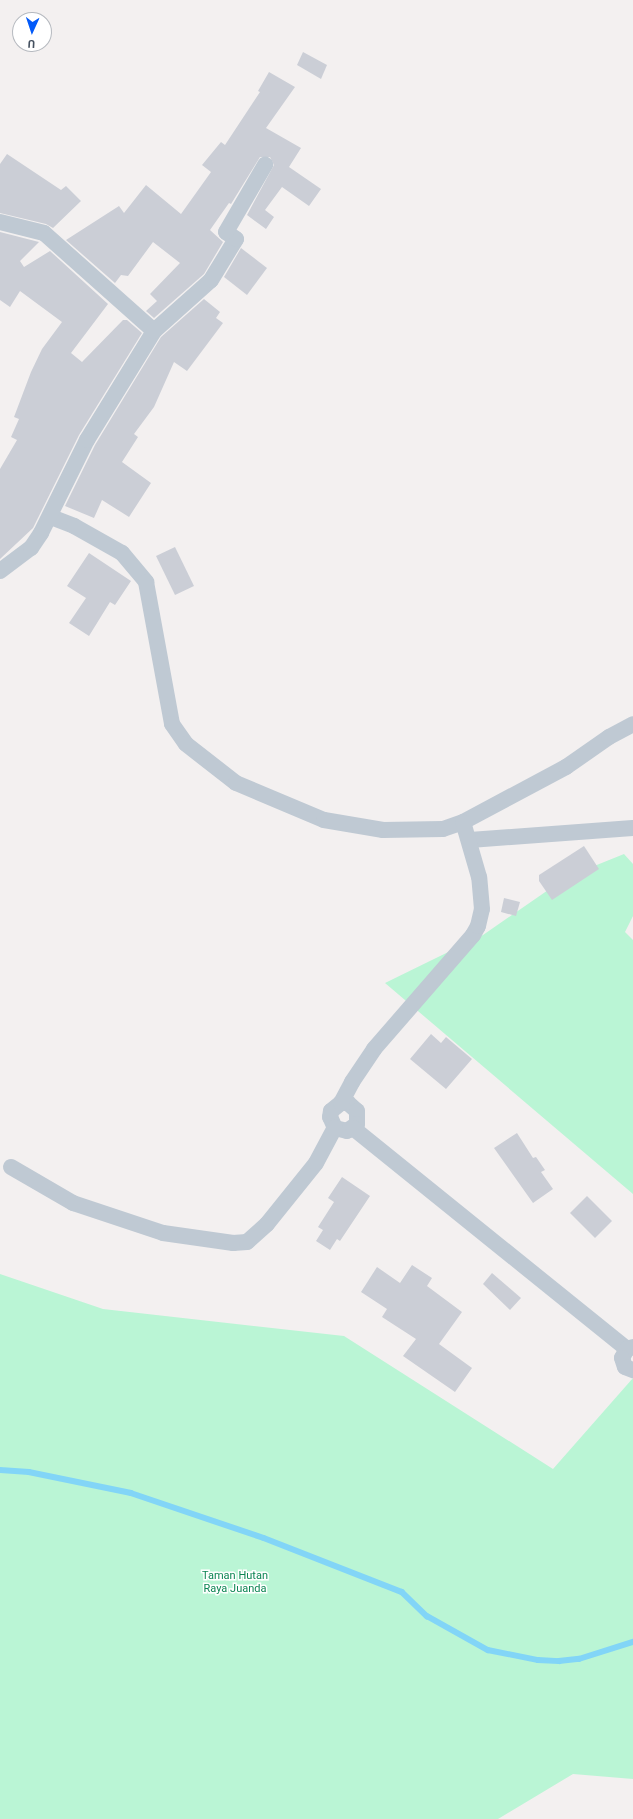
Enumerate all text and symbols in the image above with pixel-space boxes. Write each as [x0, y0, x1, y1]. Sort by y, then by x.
north arrow [12, 12, 52, 52]
text: U [27, 37, 35, 50]
park label: Taman Hutan Raya Juanda [202, 1570, 268, 1596]

